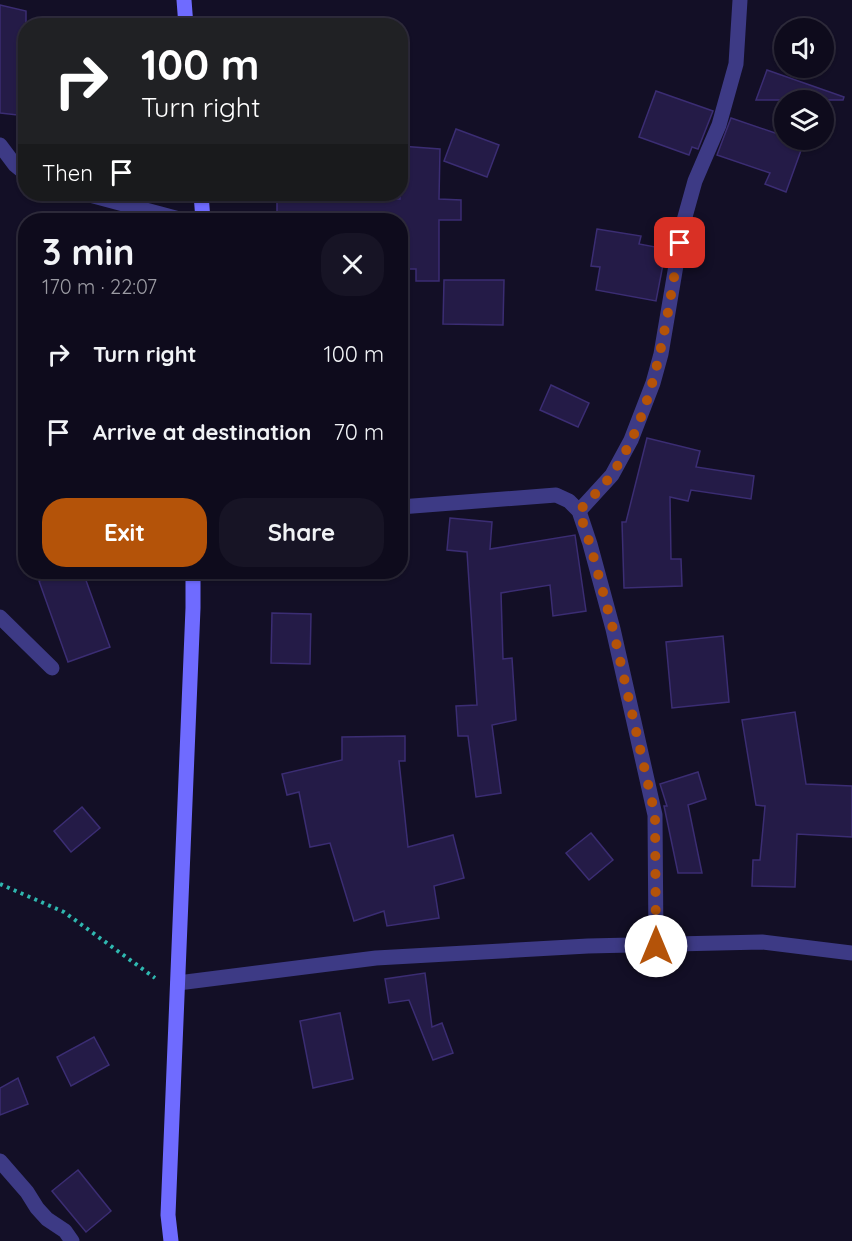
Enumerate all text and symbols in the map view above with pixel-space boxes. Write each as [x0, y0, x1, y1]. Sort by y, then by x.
map controls [774, 18, 834, 150]
button: sound [774, 18, 834, 78]
text: 100 m [141, 38, 259, 91]
icon: right [42, 42, 120, 120]
text: Turn right [141, 90, 260, 124]
button: layers [774, 90, 834, 150]
icon: arrive [105, 156, 138, 189]
text: Then [42, 159, 93, 187]
pin [654, 217, 705, 268]
icon: arrive [663, 226, 696, 259]
text: 3 min [42, 229, 135, 274]
button: close [321, 233, 384, 296]
text: 170 m · 22:07 [42, 274, 157, 299]
icon: right [42, 338, 75, 371]
text: Turn right [93, 340, 197, 368]
text: 100 m [324, 340, 384, 368]
icon: arrive [42, 416, 75, 449]
text: Arrive at destination [93, 418, 311, 446]
text: 70 m [334, 418, 384, 446]
button: Exit [42, 498, 207, 567]
button: Share [219, 498, 384, 567]
position arrow [624, 914, 688, 978]

